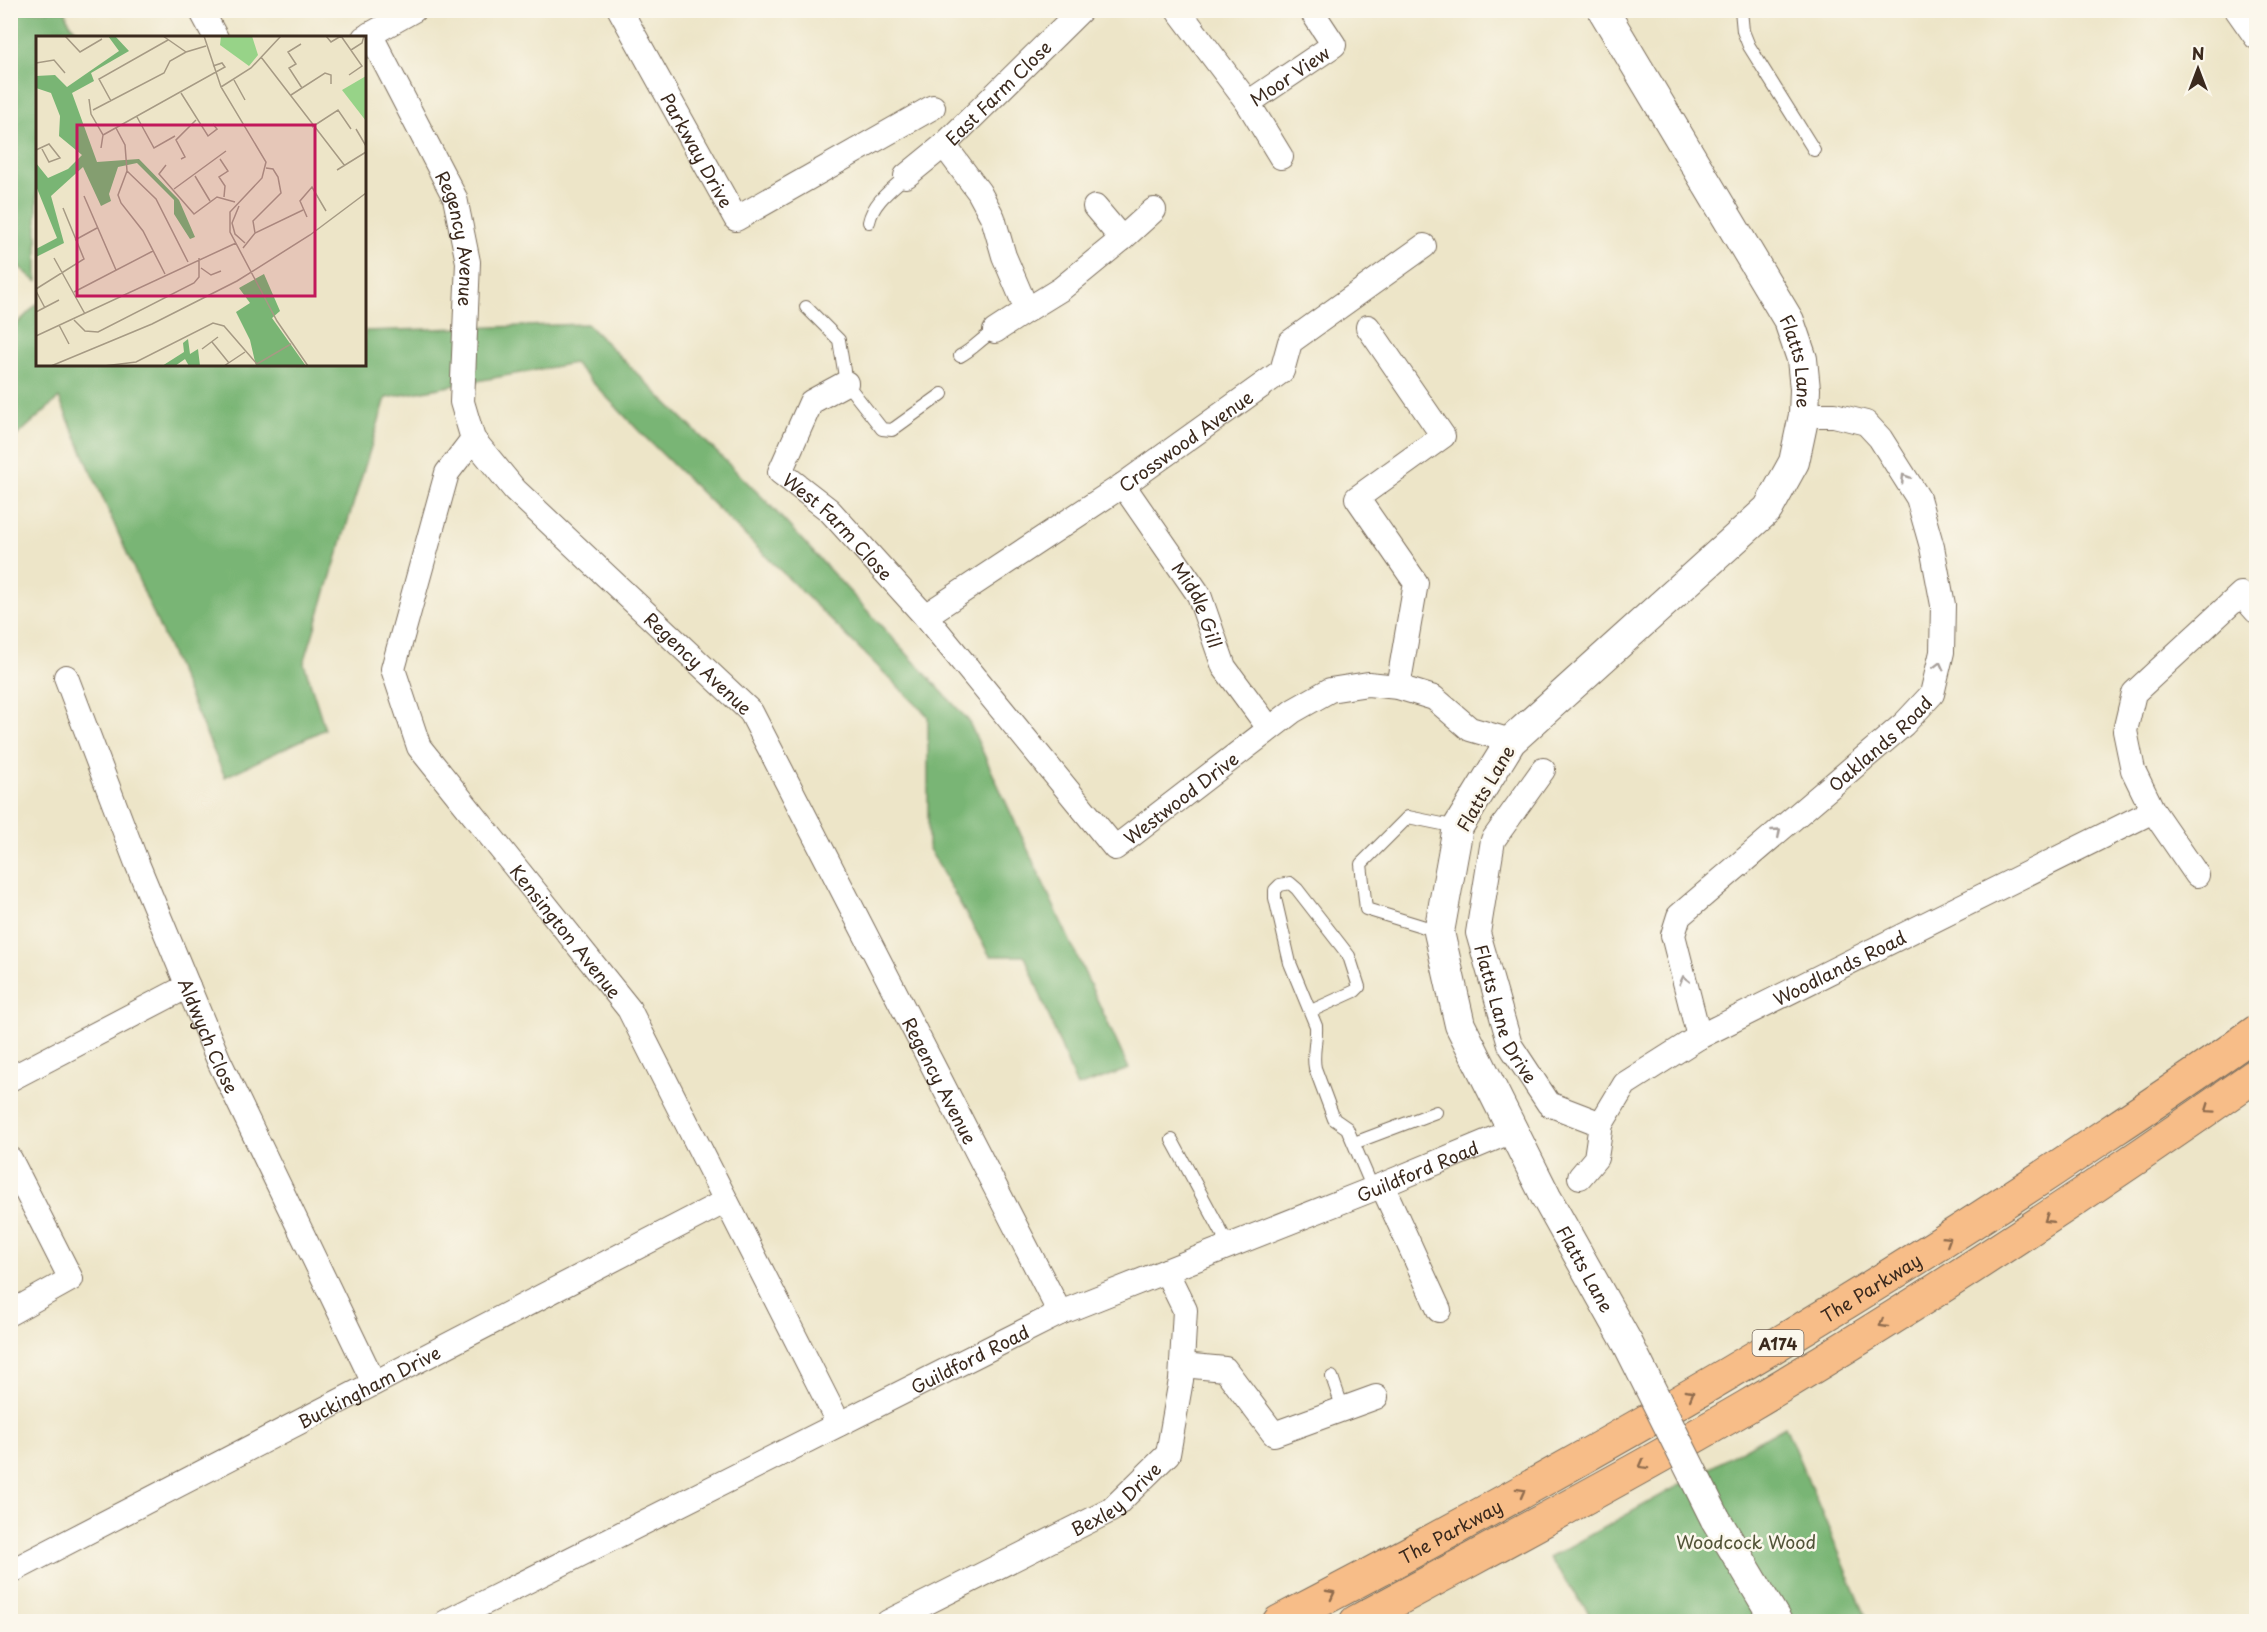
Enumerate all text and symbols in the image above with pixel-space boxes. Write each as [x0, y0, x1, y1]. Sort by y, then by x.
street label: East Farm Close [938, 33, 1057, 151]
inset map [36, 36, 366, 366]
street label: Moor View [1244, 38, 1335, 112]
north arrow [2168, 39, 2228, 99]
text: N [2192, 41, 2204, 65]
street label: Parkway Drive [655, 88, 740, 212]
street label: Regency Avenue [430, 166, 482, 307]
street label: Flatts Lane [1774, 309, 1819, 409]
street label: Crosswood Avenue [1113, 383, 1258, 498]
street label: West Farm Close [777, 466, 900, 586]
one-way arrow [1900, 474, 1912, 484]
street label: Middle Gill [1166, 556, 1230, 651]
street label: Regency Avenue [639, 605, 759, 720]
one-way arrow [1931, 661, 1944, 671]
street label: Oaklands Road [1822, 689, 1938, 797]
street label: Flatts Lane [1449, 740, 1521, 836]
street label: Westwood Drive [1117, 745, 1244, 850]
one-way arrow [1770, 829, 1781, 840]
street label: Kensington Avenue [504, 858, 629, 1004]
street label: Woodlands Road [1768, 923, 1910, 1012]
street label: Flatts Lane Drive [1468, 941, 1545, 1088]
street label: Aldwych Close [172, 974, 246, 1098]
one-way arrow [1679, 975, 1692, 985]
street label: Regency Avenue [897, 1012, 984, 1149]
one-way arrow [2204, 1102, 2215, 1113]
street label: Guildford Road [1352, 1133, 1482, 1208]
one-way arrow [2043, 1212, 2054, 1223]
street label: Flatts Lane [1551, 1220, 1621, 1317]
one-way arrow [1941, 1235, 1951, 1247]
street label: The Parkway [1815, 1246, 1926, 1329]
one-way arrow [1879, 1316, 1889, 1328]
street label: Guildford Road [905, 1317, 1033, 1400]
road number: A174 [1752, 1330, 1804, 1356]
street label: Buckingham Drive [293, 1338, 445, 1434]
one-way arrow [1684, 1390, 1694, 1402]
street label: Bexley Drive [1066, 1455, 1167, 1542]
one-way arrow [1639, 1458, 1649, 1469]
one-way arrow [1515, 1488, 1525, 1499]
street label: The Parkway [1394, 1492, 1507, 1570]
park label: Woodcock Wood [1676, 1528, 1816, 1555]
one-way arrow [1325, 1590, 1336, 1602]

